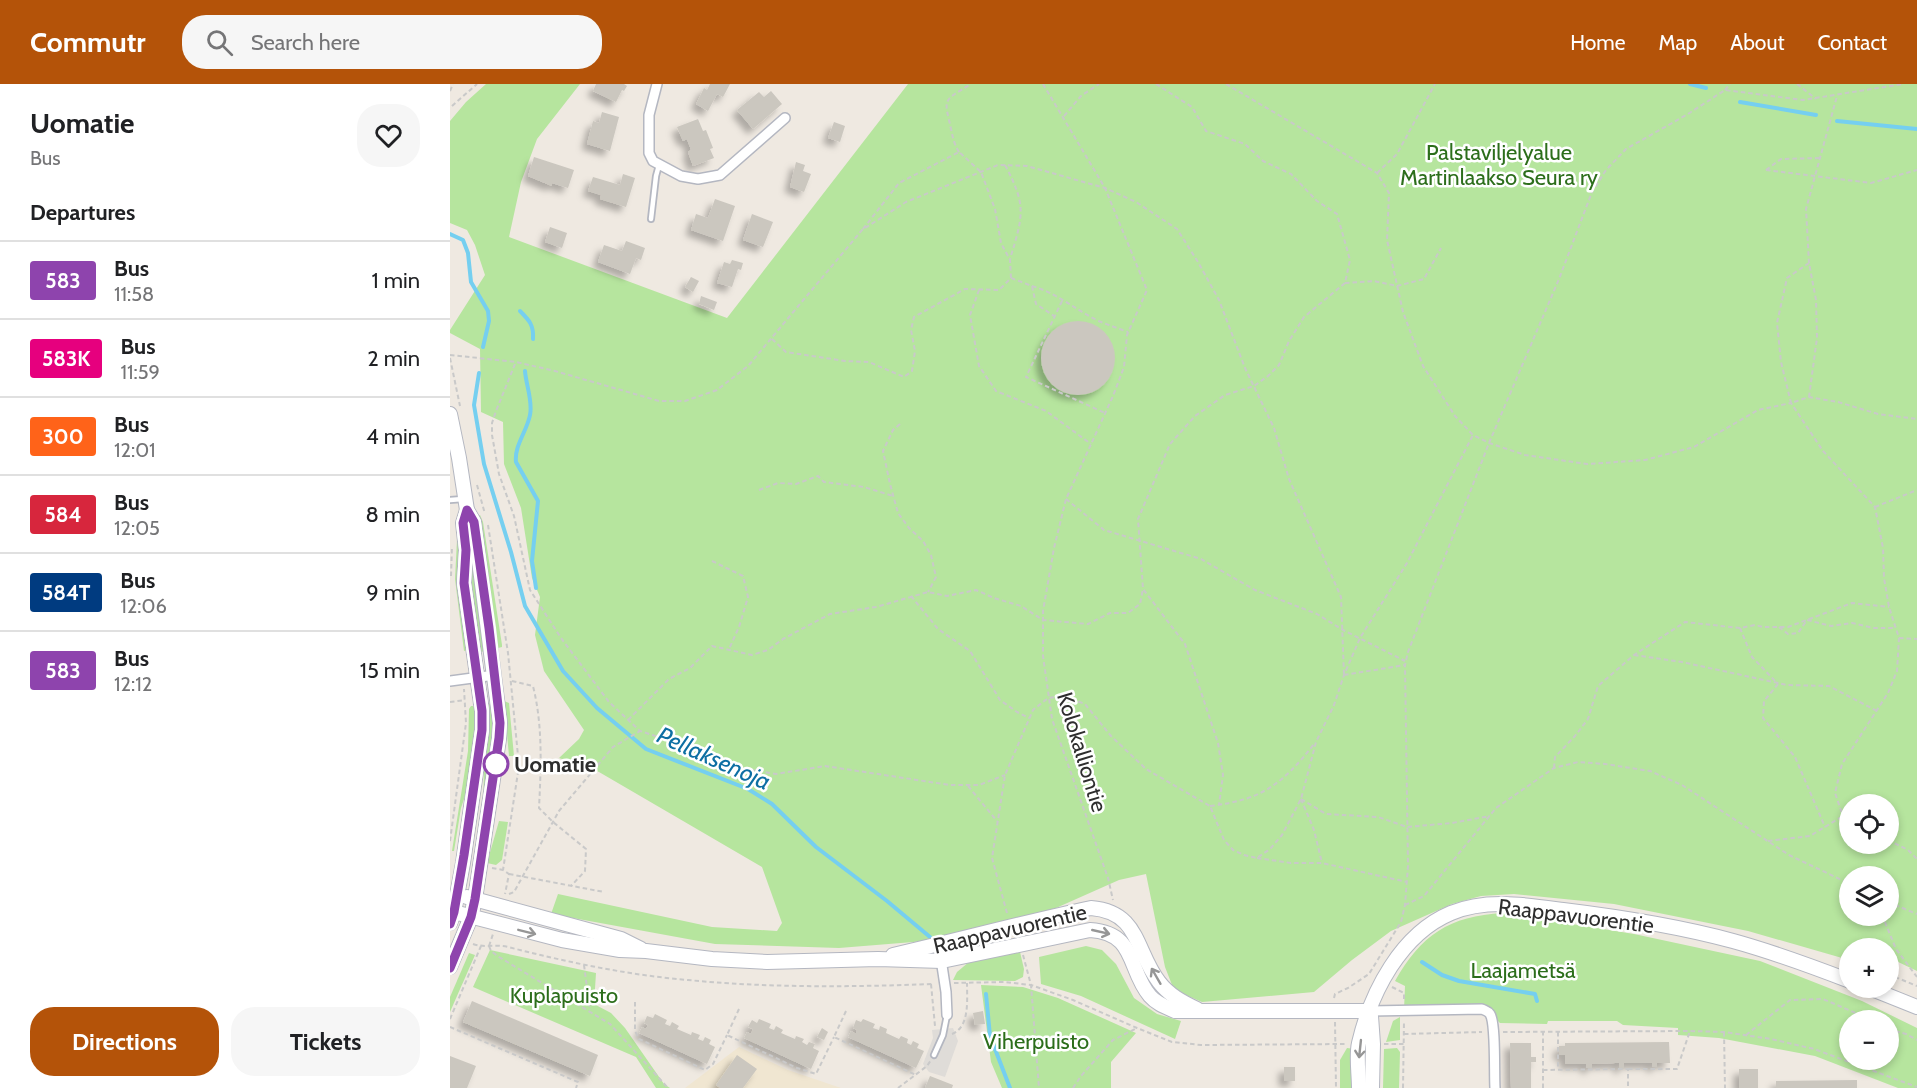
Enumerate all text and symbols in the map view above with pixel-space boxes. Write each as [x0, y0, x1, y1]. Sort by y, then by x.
search box [182, 15, 602, 69]
text: Commutr [30, 25, 146, 59]
icon: search [203, 26, 236, 59]
text: Search here [251, 29, 360, 56]
text: Home [1570, 30, 1626, 55]
text: Map [1659, 30, 1697, 55]
text: About [1730, 30, 1784, 55]
text: Contact [1817, 30, 1887, 55]
button: heart [357, 104, 420, 167]
text: Uomatie [30, 106, 135, 140]
park label: Palstaviljelyalue Martinlaakso Seura ry [1400, 139, 1598, 191]
text: Bus [30, 146, 61, 170]
text: Departures [30, 199, 135, 226]
text: Bus [114, 255, 149, 282]
text: 1 min [372, 267, 420, 294]
text: 583 [45, 268, 81, 293]
text: 11:58 [114, 282, 154, 306]
text: Bus [120, 333, 156, 360]
text: 2 min [367, 345, 420, 372]
text: 583K [42, 346, 90, 371]
text: 11:59 [120, 360, 160, 384]
text: Bus [114, 411, 149, 438]
text: 4 min [366, 423, 420, 450]
text: 300 [43, 424, 83, 449]
text: 12:01 [114, 438, 156, 462]
text: Bus [114, 489, 149, 516]
text: 8 min [365, 501, 420, 528]
text: 584 [44, 502, 82, 527]
text: 12:05 [114, 516, 160, 540]
text: Bus [120, 567, 155, 594]
text: 9 min [366, 579, 420, 606]
text: 584T [42, 580, 90, 605]
text: 12:06 [120, 594, 167, 618]
text: Bus [114, 645, 149, 672]
text: 15 min [360, 657, 420, 684]
text: 583 [45, 658, 81, 683]
text: 12:12 [114, 672, 152, 696]
street label: Kolokalliontie [1051, 689, 1113, 815]
water label: Pellaksenoja [653, 720, 775, 796]
marker: Uomatie [483, 751, 509, 777]
place label: Uomatie [514, 751, 596, 778]
map controls [1839, 794, 1899, 1070]
button: locate [1839, 794, 1899, 854]
button: layers [1839, 866, 1899, 926]
street label: Raappavuorentie [1497, 893, 1655, 939]
street label: Raappavuorentie [931, 898, 1089, 960]
one-way arrow [518, 926, 537, 938]
one-way arrow [1091, 927, 1110, 939]
button: + [1839, 938, 1899, 998]
park label: Laajametsä [1470, 957, 1576, 984]
one-way arrow [1150, 968, 1162, 985]
park label: Kuplapuisto [510, 982, 618, 1009]
button: Directions [30, 1007, 219, 1076]
button: Tickets [231, 1007, 420, 1076]
button: − [1839, 1010, 1899, 1070]
park label: Viherpuisto [983, 1028, 1089, 1055]
one-way arrow [1354, 1038, 1365, 1058]

